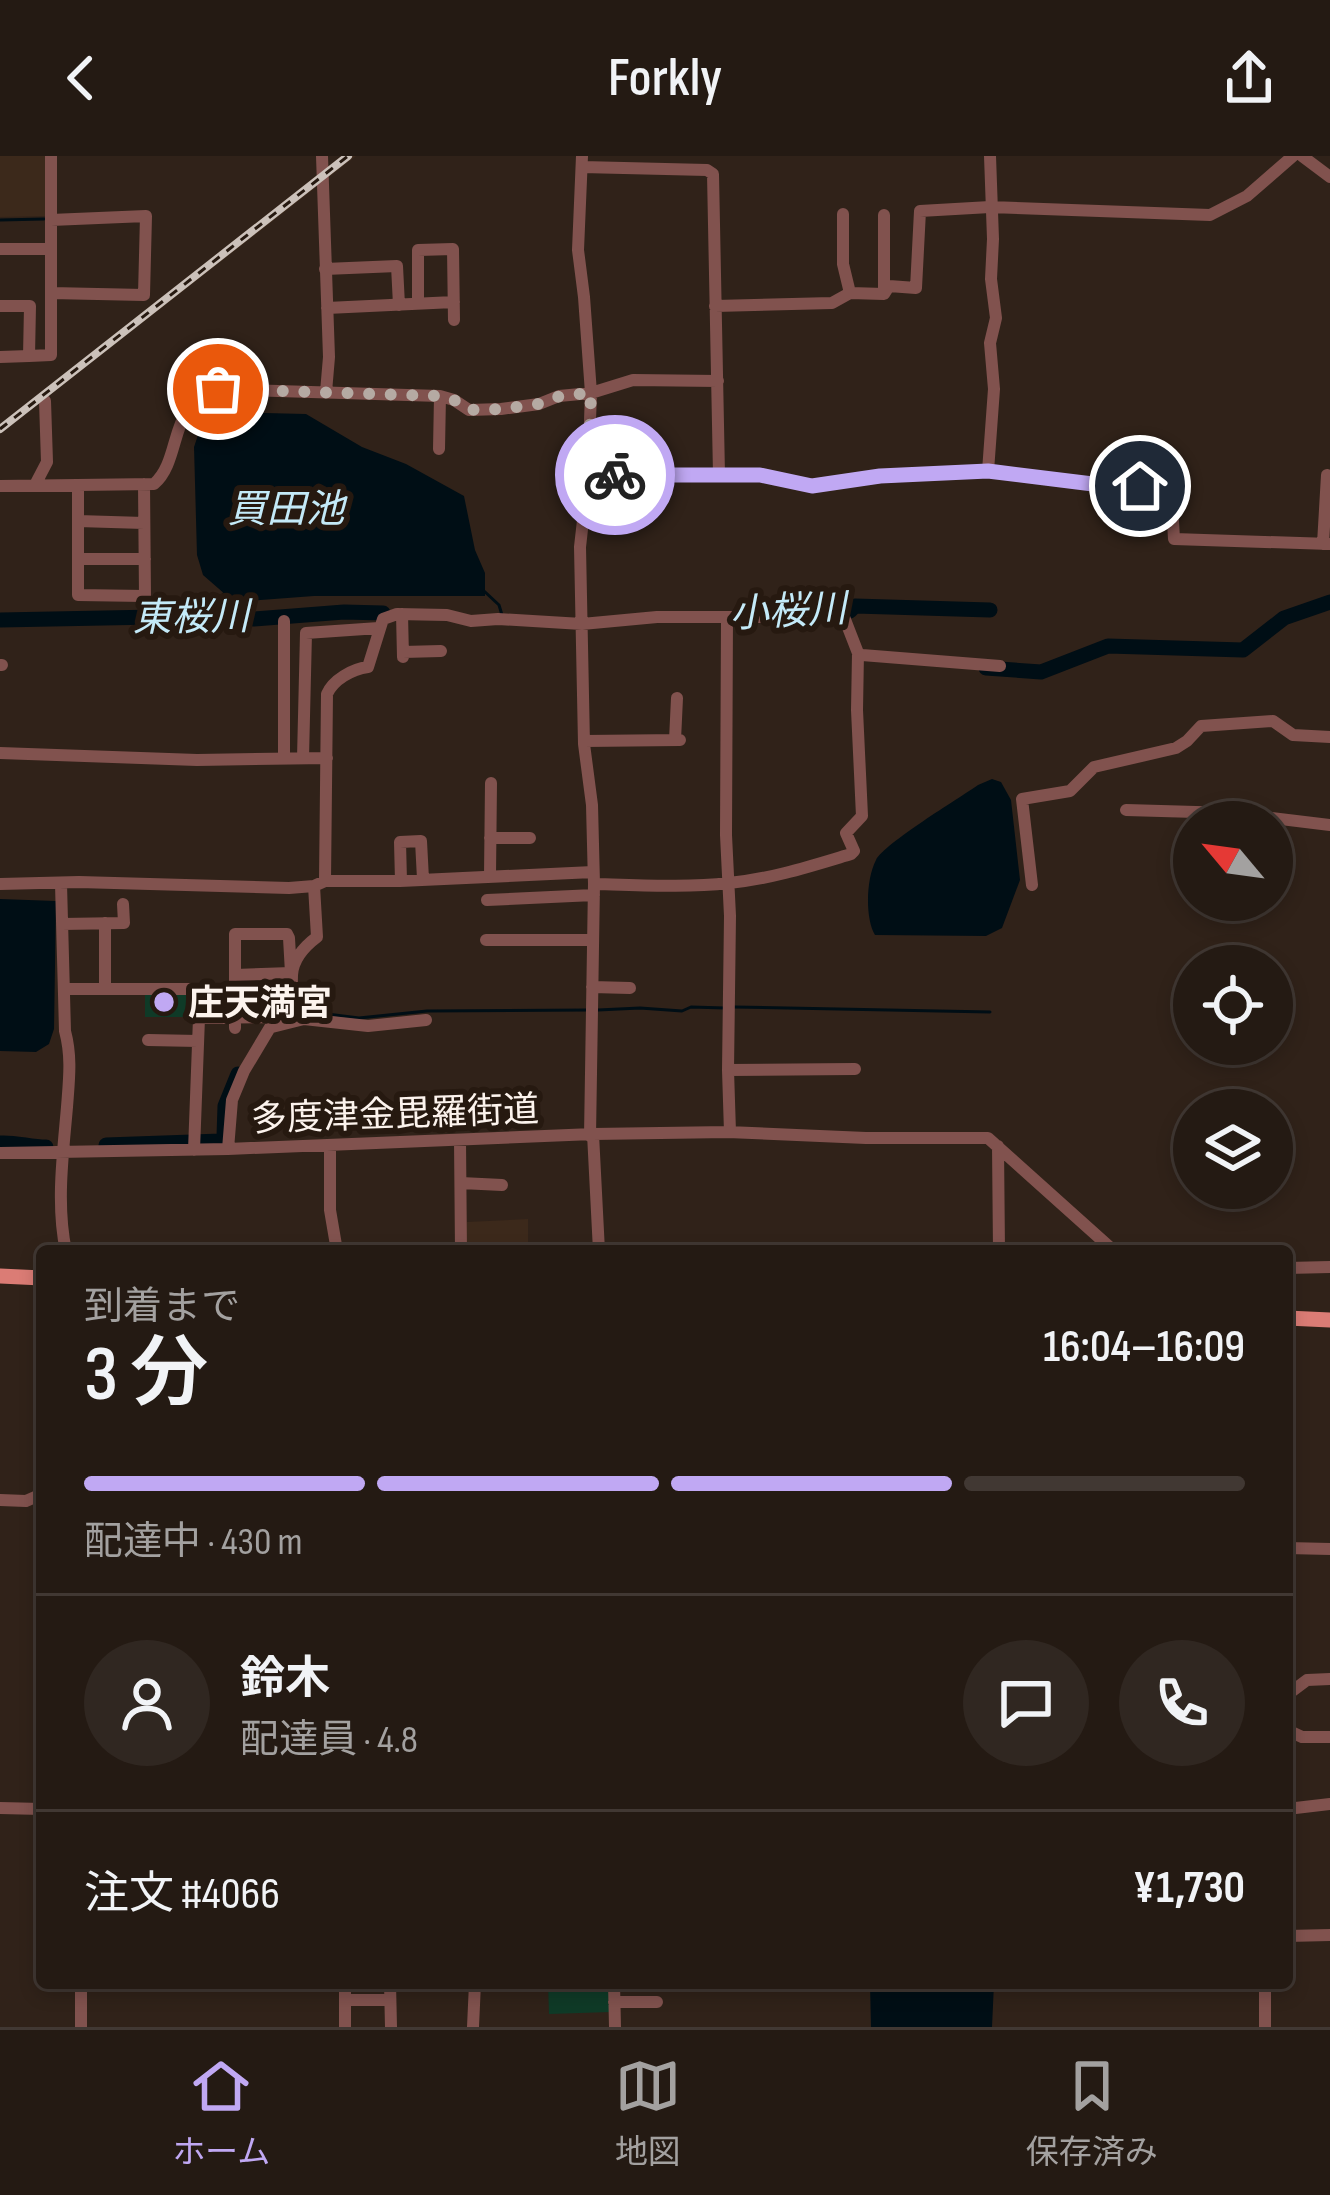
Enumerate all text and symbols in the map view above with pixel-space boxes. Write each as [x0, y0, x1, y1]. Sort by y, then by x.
icon: back [48, 45, 114, 111]
icon: share [1216, 45, 1282, 111]
text: Forkly [608, 46, 722, 111]
pin [167, 338, 269, 440]
icon: bag [185, 356, 251, 422]
courier [555, 415, 675, 535]
pin [1089, 435, 1191, 537]
icon: bike [582, 442, 648, 508]
icon: home [1107, 453, 1173, 519]
water label: 買田池 [227, 487, 348, 534]
water label: 小桜川 [728, 586, 852, 639]
water label: 東桜川 [132, 594, 254, 643]
north arrow [1173, 801, 1293, 921]
map controls [1173, 801, 1293, 1209]
button: locate [1173, 945, 1293, 1065]
place label: 庄天満宮 [188, 983, 332, 1026]
marker: 庄天満宮 [151, 989, 177, 1015]
street label: 多度津金毘羅街道 [250, 1089, 540, 1142]
button: layers [1173, 1089, 1293, 1209]
text: 到着まで [84, 1284, 240, 1331]
text: 16:04–16:09 [1043, 1320, 1245, 1375]
text: 3 分 [84, 1329, 208, 1422]
text: 配達中 · 430 m [84, 1519, 303, 1566]
button: person [84, 1640, 210, 1766]
button: chat [963, 1640, 1089, 1766]
button: phone [1119, 1640, 1245, 1766]
text: 鈴木 [240, 1652, 330, 1707]
text: 配達員 · 4.8 [240, 1717, 418, 1764]
text: ¥1,730 [1133, 1861, 1245, 1916]
text: 注文 #4066 [84, 1867, 280, 1922]
tab: ホーム [172, 2053, 270, 2173]
tab: 地図 [615, 2053, 681, 2173]
tab: 保存済み [1026, 2053, 1158, 2173]

